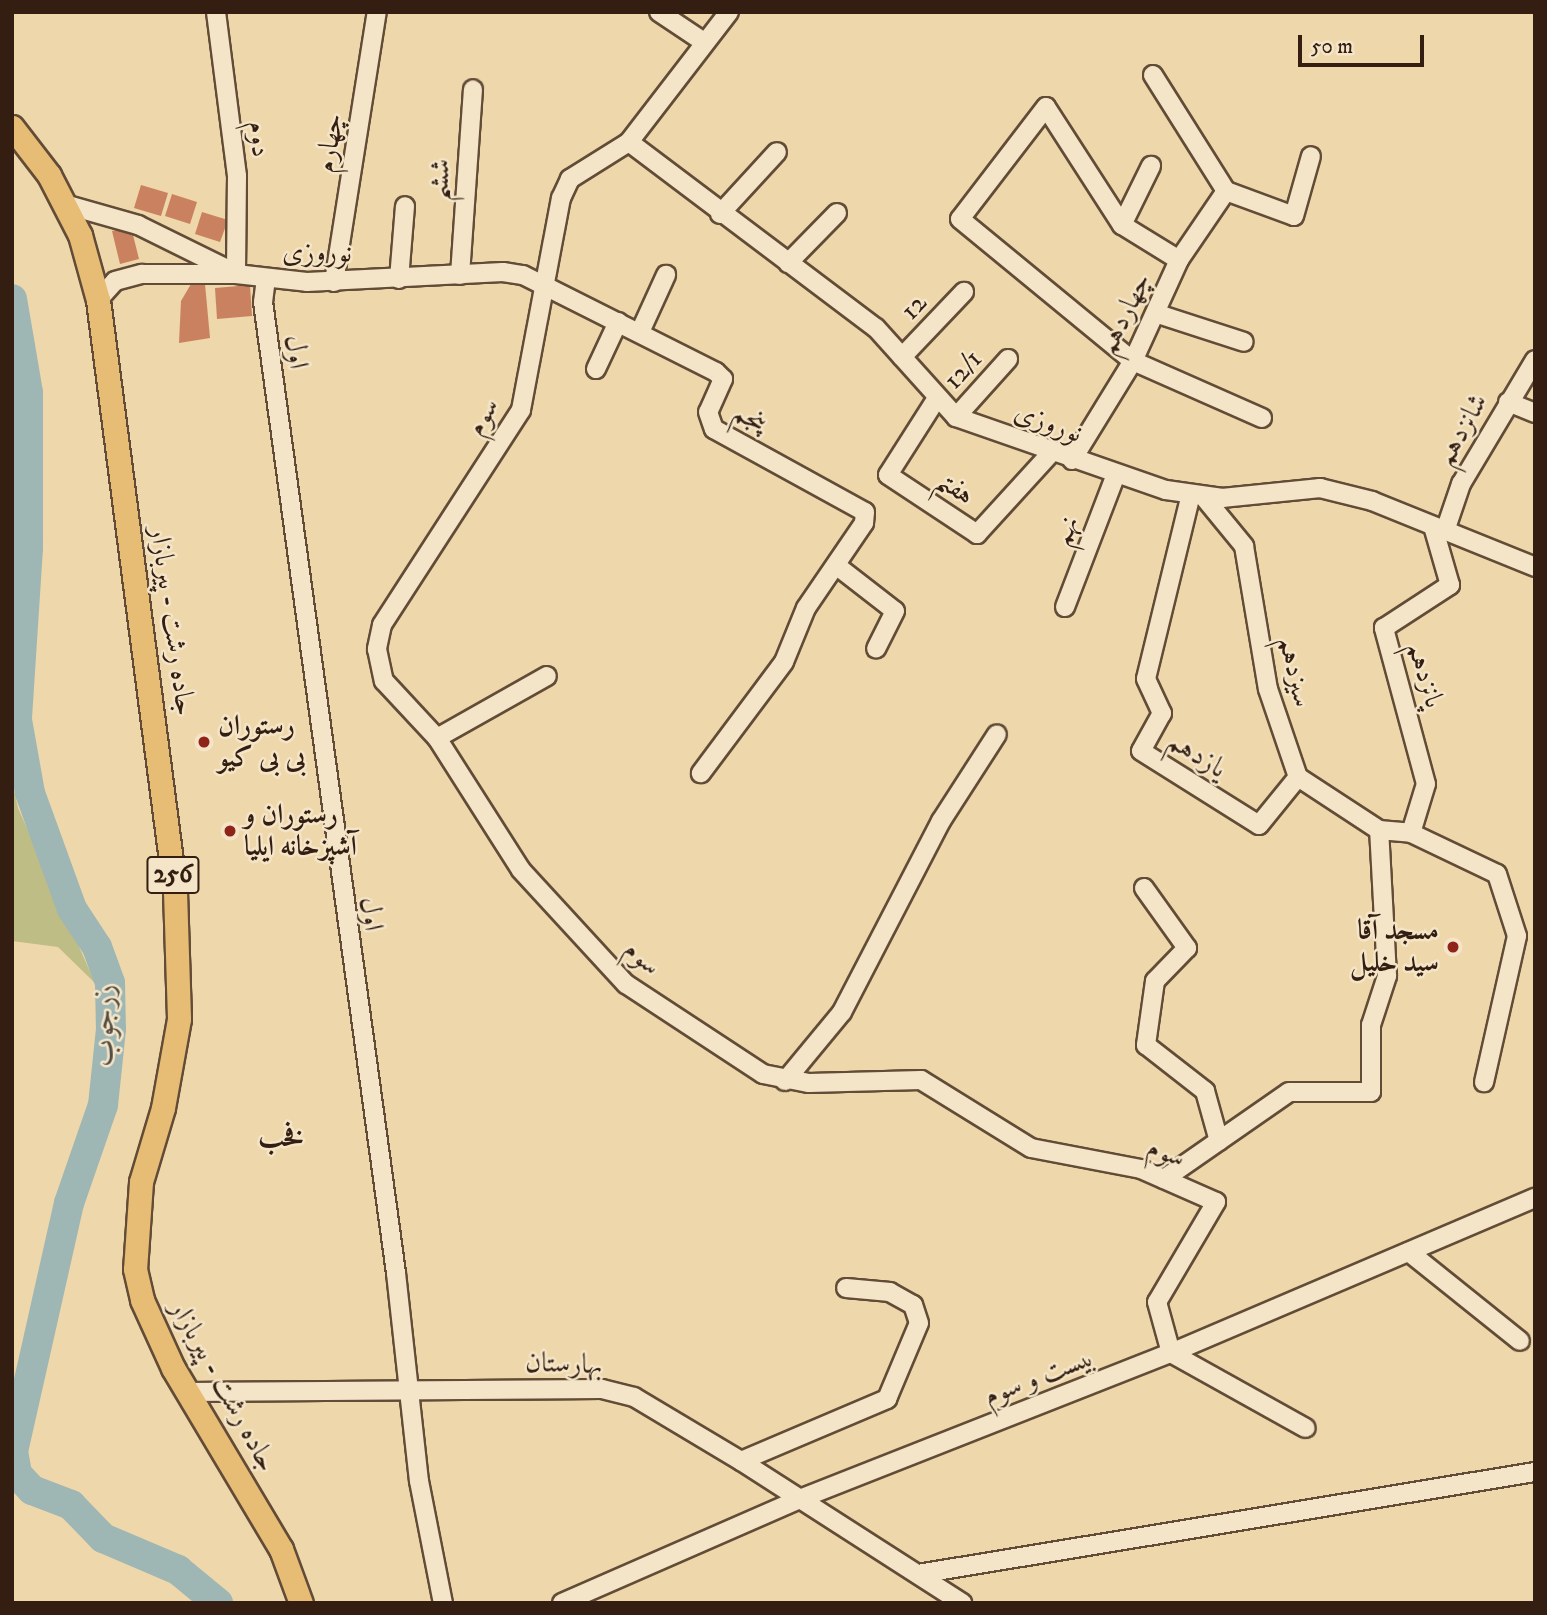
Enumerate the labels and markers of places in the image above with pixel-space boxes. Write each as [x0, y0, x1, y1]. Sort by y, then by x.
place label: رستوران بی بی کیو [218, 709, 306, 775]
marker: رستوران بی بی کیو [196, 734, 212, 750]
place label: رستوران و آشپزخانه ایلیا [244, 798, 357, 864]
marker: رستوران و آشپزخانه ایلیا [222, 823, 238, 839]
place label: مسجد آقا سید خلیل [1350, 914, 1439, 980]
marker: مسجد آقا سید خلیل [1445, 939, 1461, 955]

